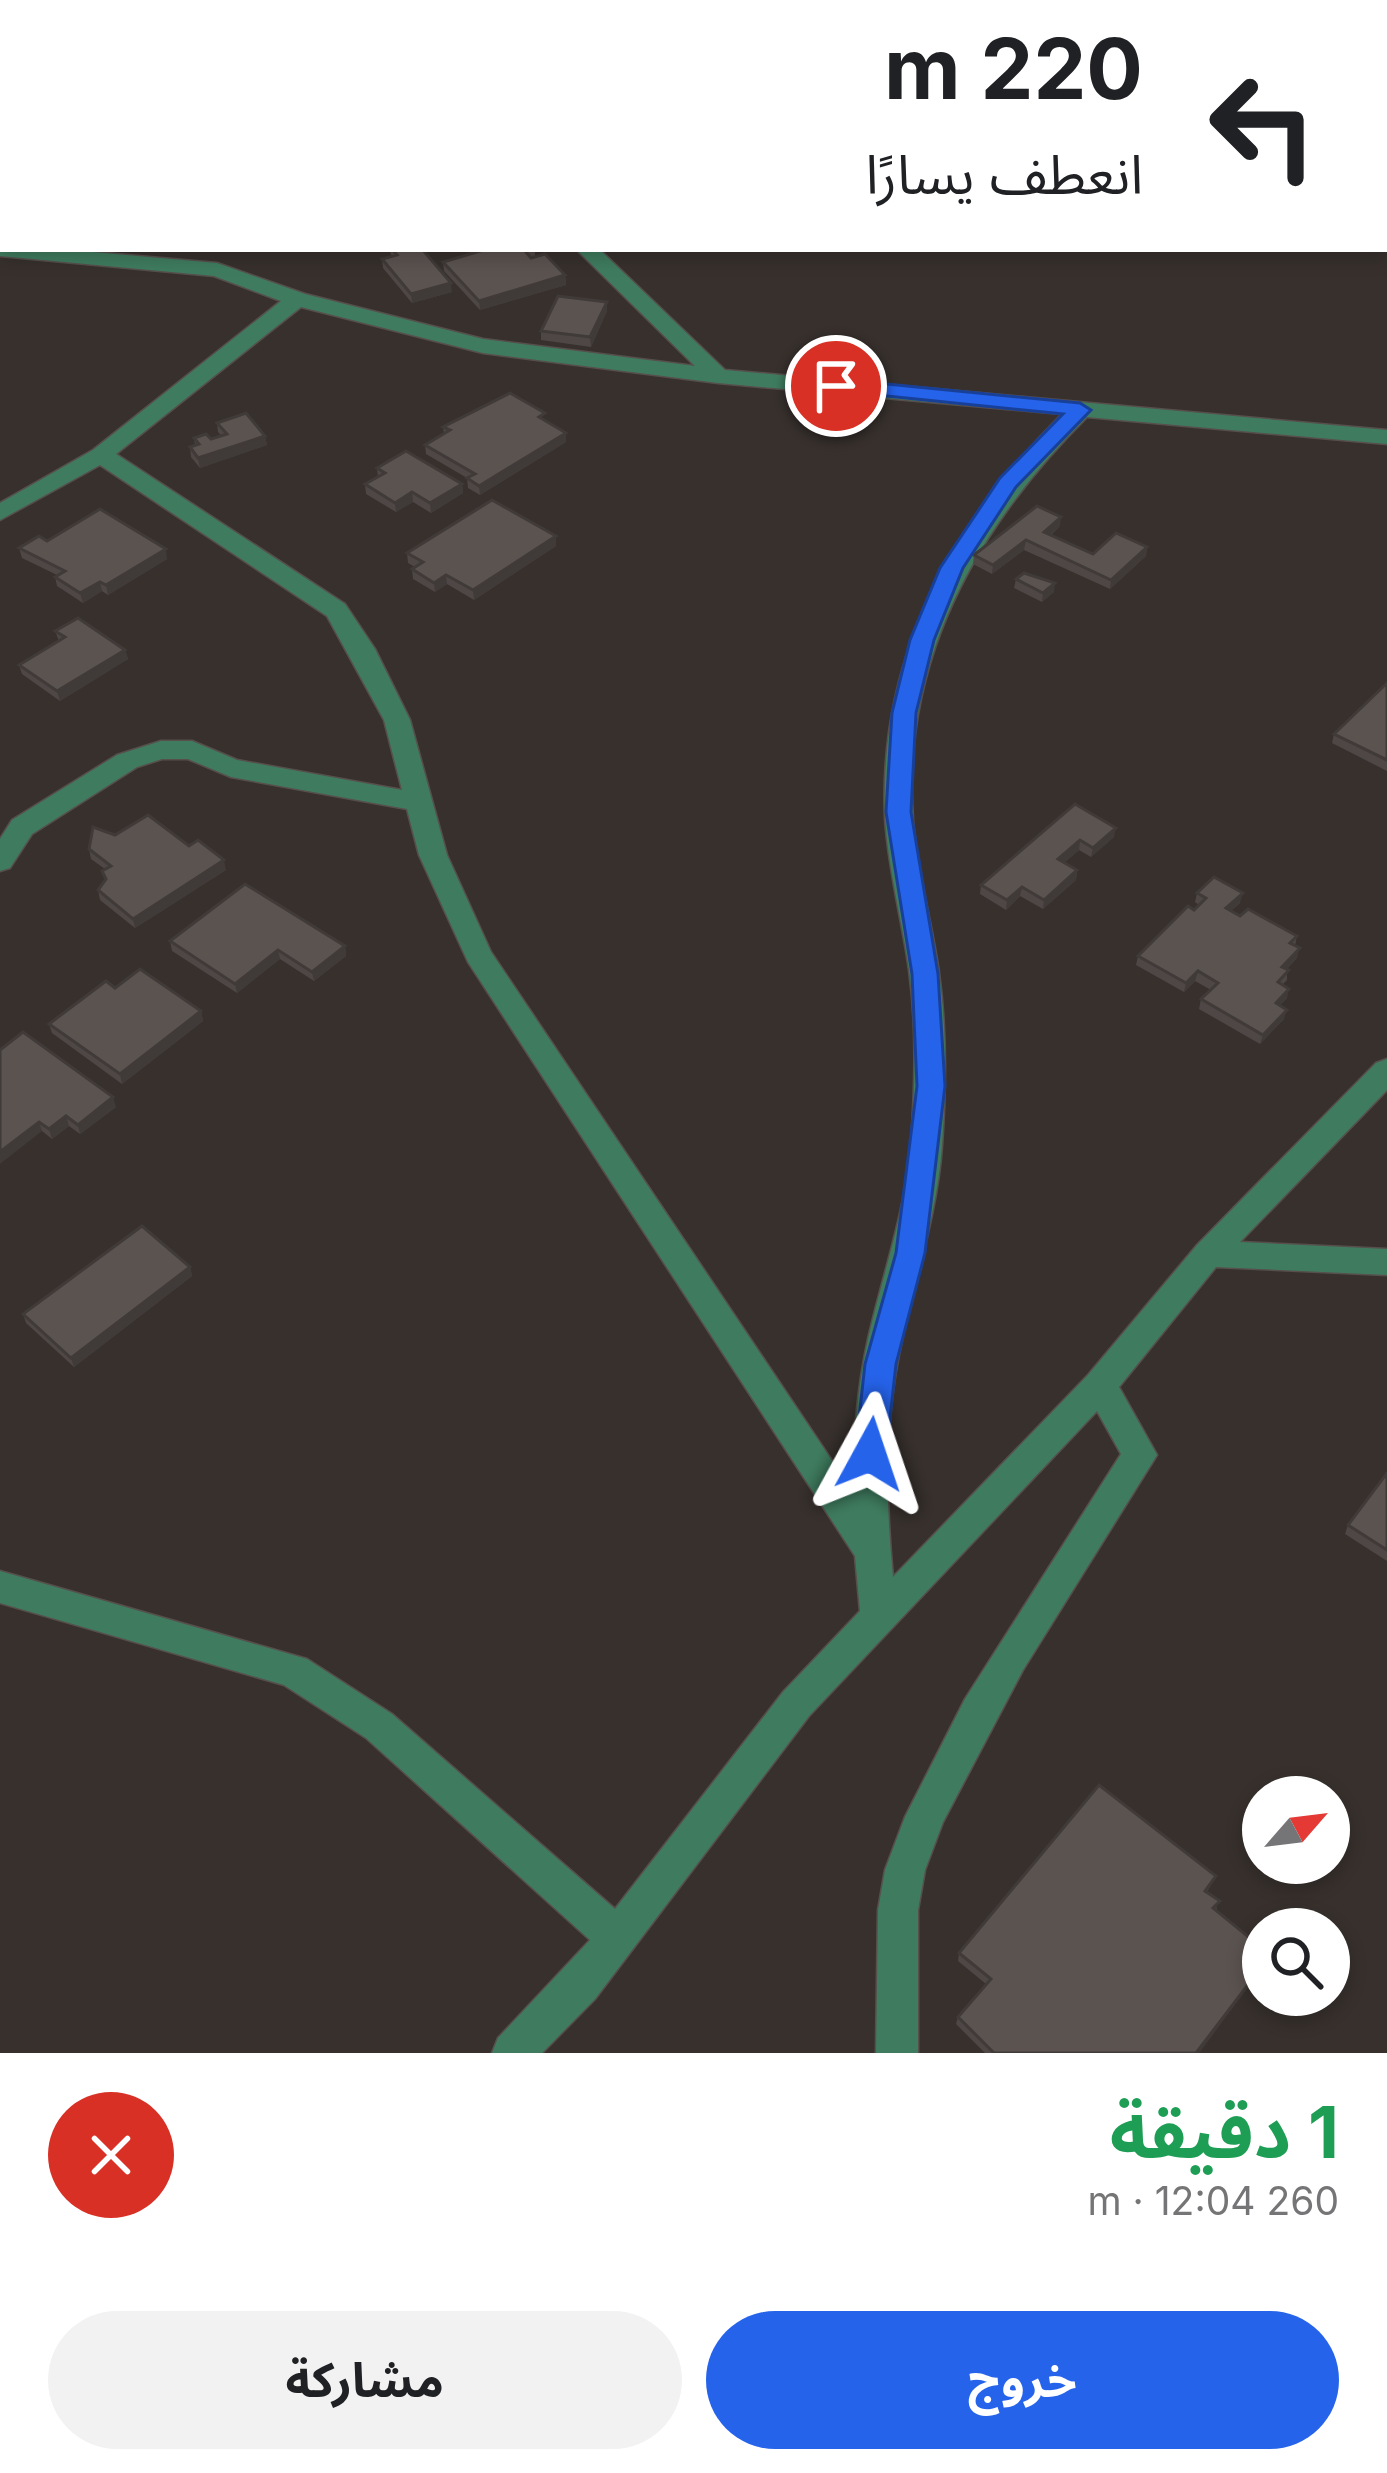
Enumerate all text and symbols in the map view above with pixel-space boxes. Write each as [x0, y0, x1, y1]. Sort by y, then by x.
text: 220 m [884, 18, 1143, 119]
icon: left [1185, 48, 1341, 204]
text: انعطف يسارًا [866, 142, 1143, 207]
pin [785, 335, 887, 437]
icon: arrive [803, 353, 869, 419]
position arrow [807, 1391, 933, 1517]
north arrow [1242, 1776, 1350, 1884]
map controls [1242, 1776, 1350, 2016]
button: search [1242, 1908, 1350, 2016]
text: 1 دقيقة [1110, 2088, 1339, 2175]
button: close [48, 2092, 174, 2218]
text: 260 m · 12:04 [1087, 2177, 1339, 2224]
button: مشاركة [48, 2311, 682, 2449]
button: خروج [706, 2311, 1339, 2449]

